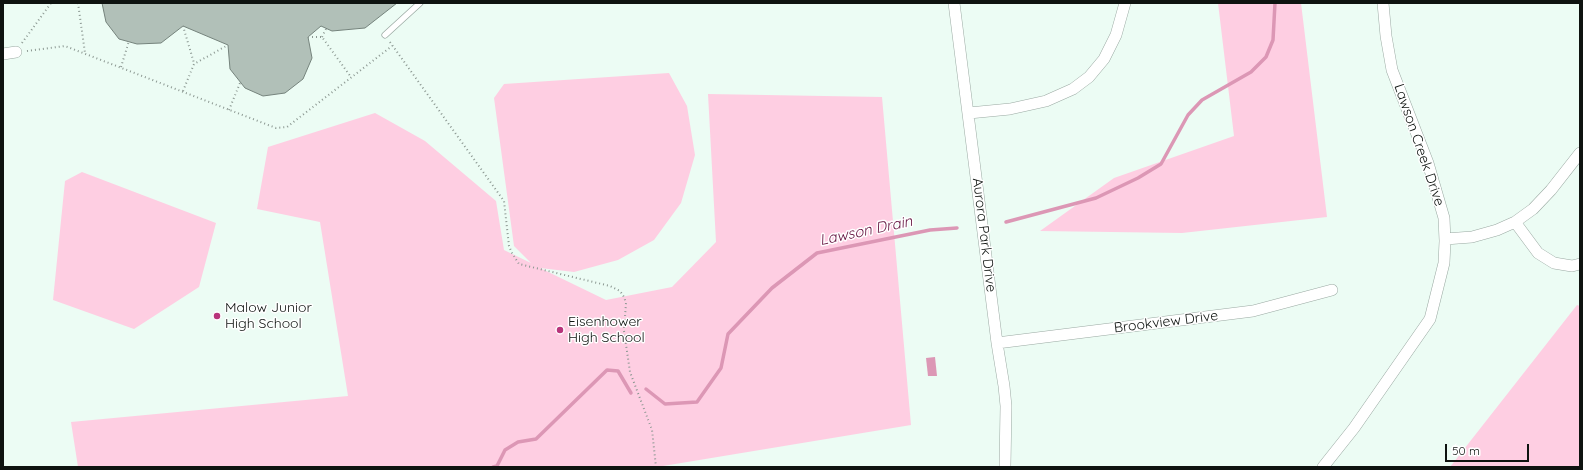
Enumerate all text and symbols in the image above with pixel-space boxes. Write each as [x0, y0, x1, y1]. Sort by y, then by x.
street label: Lawson Creek Drive [1390, 82, 1448, 208]
street label: Aurora Park Drive [969, 177, 999, 293]
water label: Lawson Drain [818, 212, 914, 250]
place label: Malow Junior High School [225, 300, 312, 332]
street label: Brookview Drive [1113, 307, 1219, 337]
marker: Malow Junior High School [212, 311, 222, 321]
place label: Eisenhower High School [568, 314, 645, 346]
marker: Eisenhower High School [555, 325, 565, 335]
scale bar [1447, 436, 1531, 462]
text: 50 m [1452, 443, 1480, 458]

